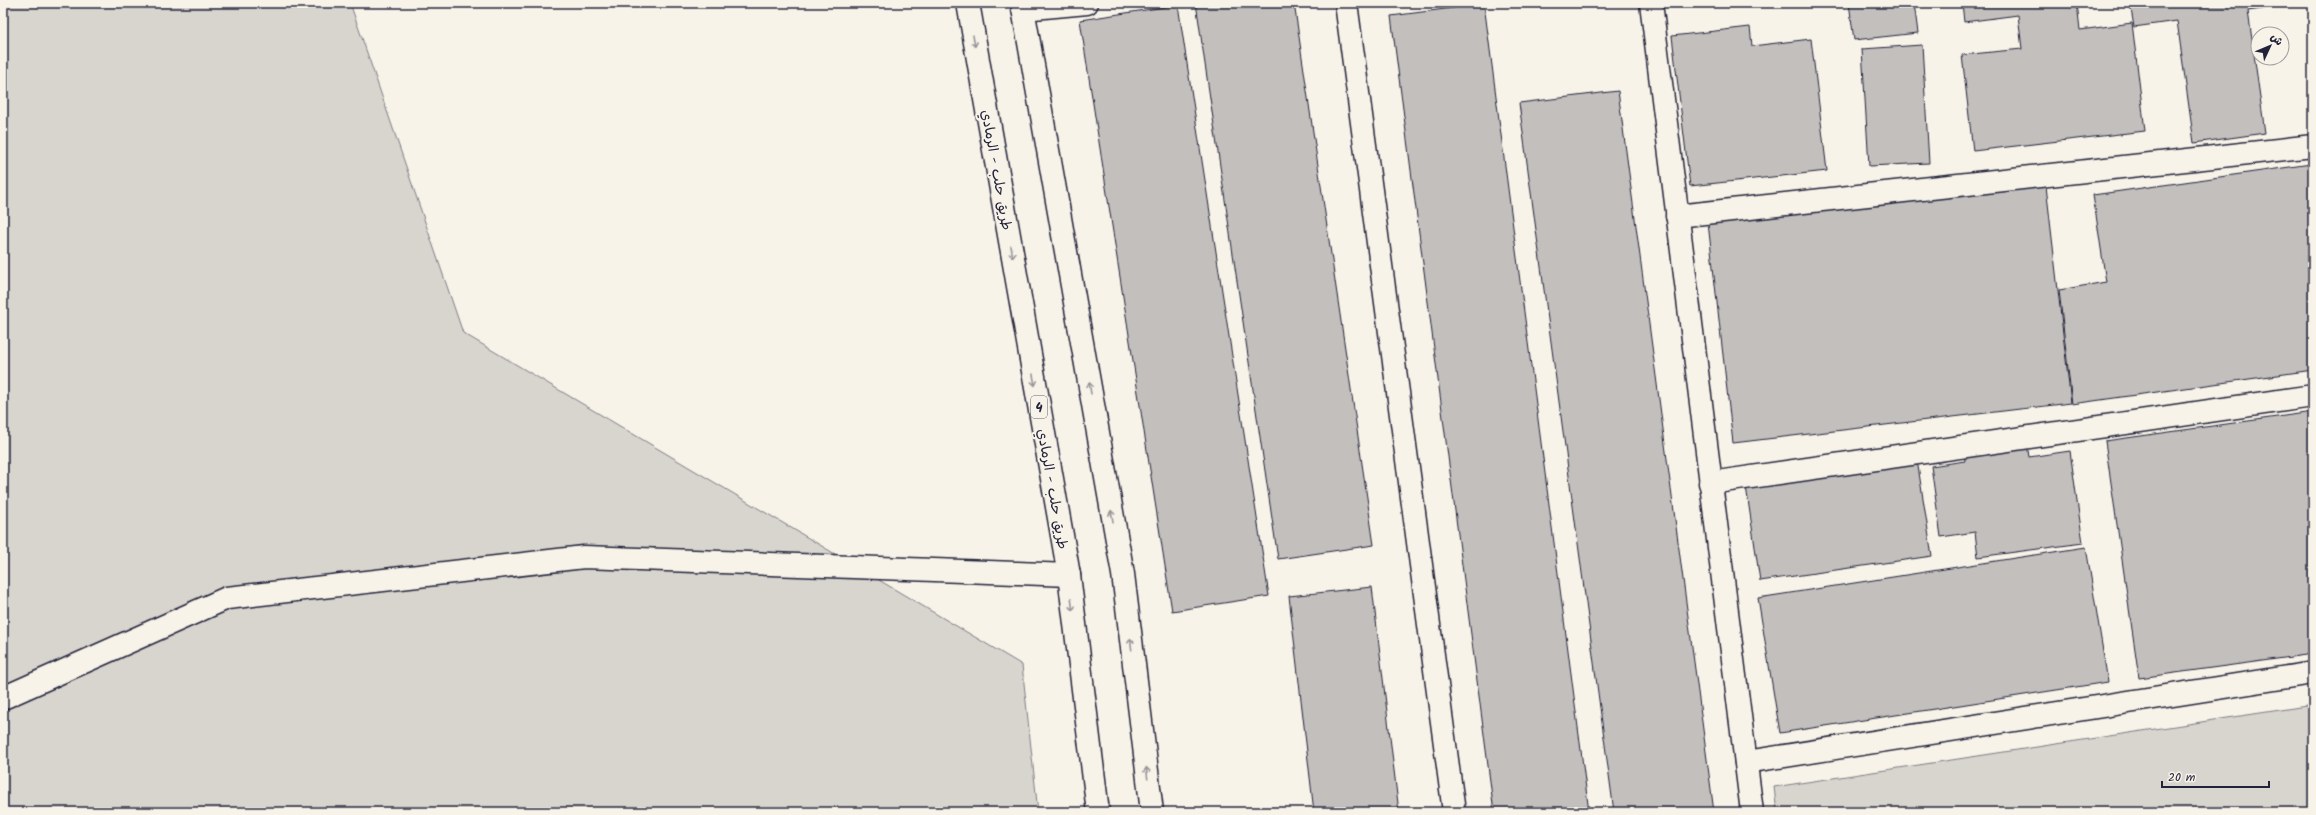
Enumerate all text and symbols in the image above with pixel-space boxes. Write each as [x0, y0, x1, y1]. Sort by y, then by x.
north arrow [2250, 26, 2290, 66]
text: ش [2266, 29, 2287, 50]
one-way arrow [971, 35, 979, 48]
street label: طريق حلب - الرمادي [975, 108, 1017, 232]
one-way arrow [1008, 245, 1016, 258]
one-way arrow [1030, 373, 1038, 386]
one-way arrow [1086, 382, 1094, 395]
road number: 4 [1031, 396, 1047, 418]
street label: طريق حلب - الرمادي [1031, 427, 1073, 551]
one-way arrow [1108, 510, 1116, 523]
one-way arrow [1068, 598, 1076, 611]
one-way arrow [1127, 638, 1135, 651]
scale bar [2162, 763, 2269, 789]
one-way arrow [1144, 767, 1151, 780]
text: 20 m [2168, 768, 2196, 787]

